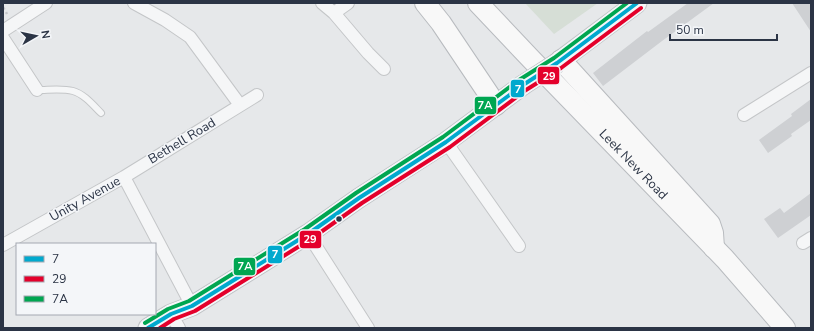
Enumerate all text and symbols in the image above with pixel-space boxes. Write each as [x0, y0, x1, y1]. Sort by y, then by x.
north arrow [16, 16, 56, 56]
scale bar [670, 16, 777, 42]
text: 50 m [676, 22, 704, 38]
text: N [37, 29, 53, 40]
line badge: 29 [537, 66, 560, 85]
text: 29 [542, 69, 556, 84]
line badge: 7 [510, 79, 525, 98]
text: 7 [515, 82, 521, 97]
line badge: 7A [474, 96, 497, 115]
text: 7A [478, 98, 493, 113]
street label: Bethell Road [145, 114, 219, 168]
street label: Leek New Road [595, 125, 672, 204]
street label: Unity Avenue [46, 172, 124, 226]
unlabelled marker [334, 214, 344, 224]
line badge: 29 [299, 230, 322, 249]
text: 29 [303, 232, 317, 247]
legend [16, 243, 156, 315]
line badge: 7 [267, 245, 283, 264]
text: 7 [272, 247, 278, 262]
text: 7 [52, 251, 59, 267]
line badge: 7A [233, 257, 256, 276]
text: 7A [238, 259, 253, 274]
text: 29 [52, 271, 66, 287]
text: 7A [52, 291, 68, 307]

